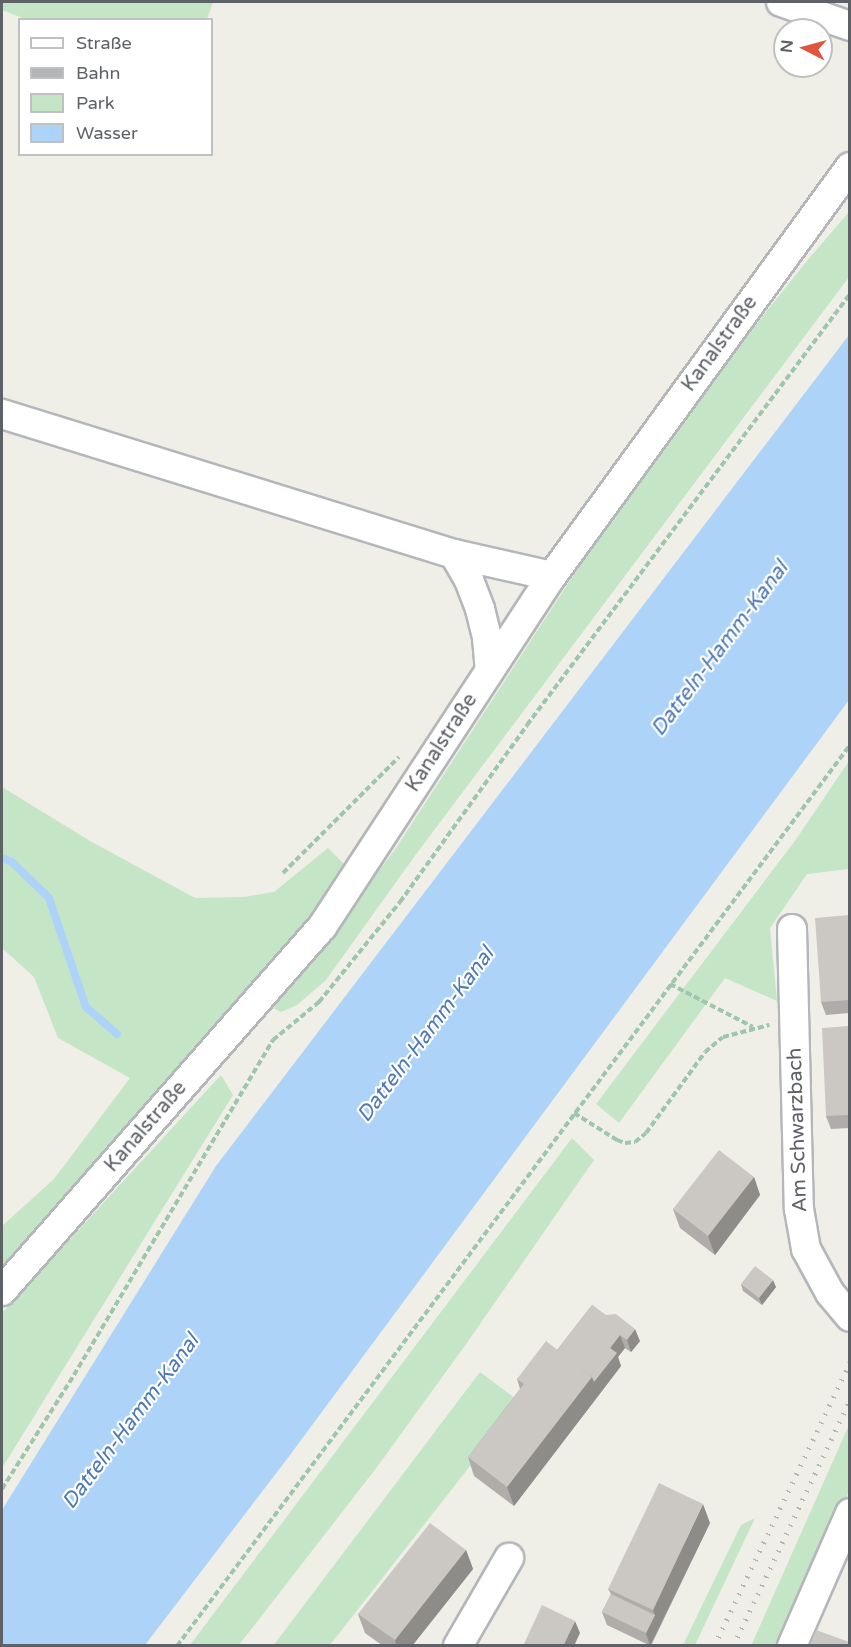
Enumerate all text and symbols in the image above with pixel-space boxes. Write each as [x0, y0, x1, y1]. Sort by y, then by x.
legend [18, 18, 213, 156]
north arrow [773, 18, 833, 78]
text: Straße [76, 32, 132, 54]
text: N [776, 39, 798, 54]
text: Bahn [76, 62, 121, 84]
text: Park [76, 92, 114, 114]
text: Wasser [76, 122, 138, 144]
street label: Kanalstraße [677, 291, 763, 397]
water label: Datteln-Hamm-Kanal [646, 557, 794, 741]
street label: Kanalstraße [401, 689, 483, 797]
water label: Datteln-Hamm-Kanal [352, 943, 500, 1127]
street label: Am Schwarzbach [783, 1047, 813, 1213]
street label: Kanalstraße [100, 1077, 192, 1177]
water label: Datteln-Hamm-Kanal [57, 1330, 205, 1514]

